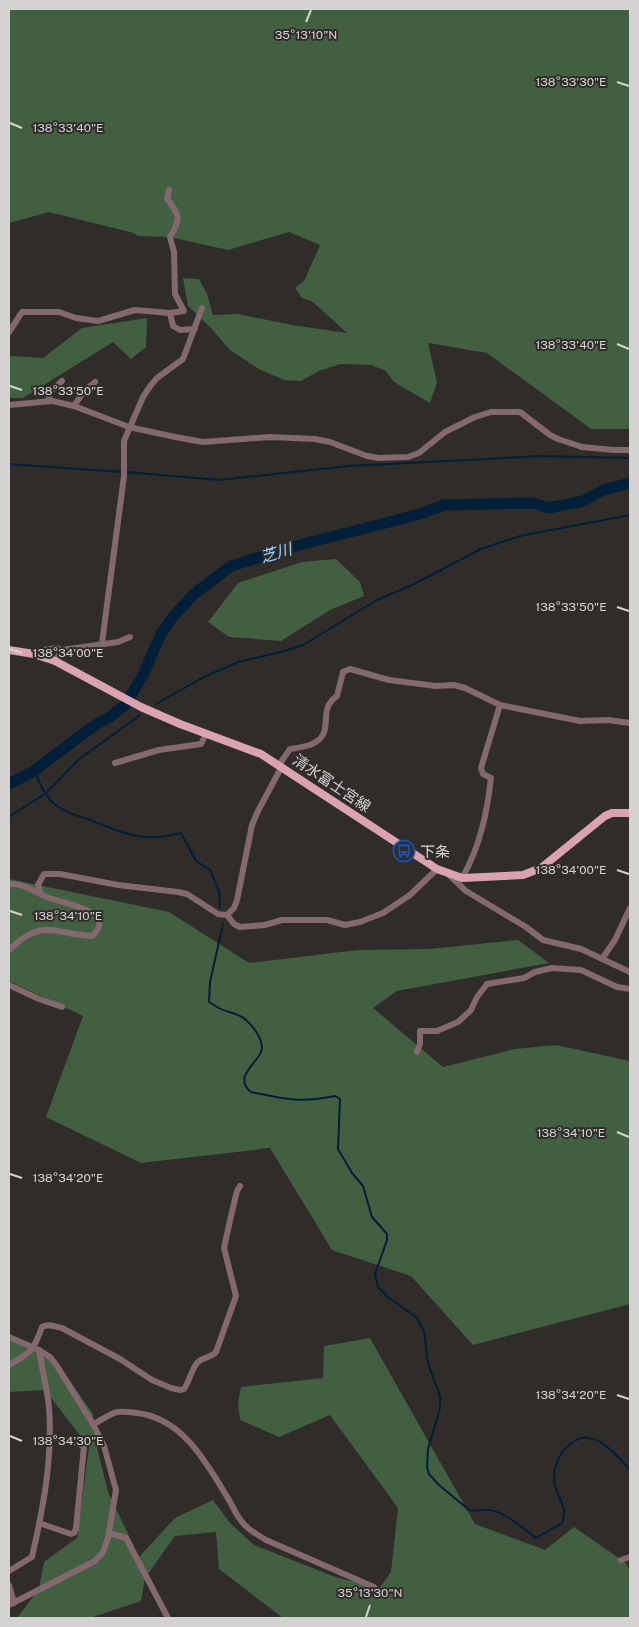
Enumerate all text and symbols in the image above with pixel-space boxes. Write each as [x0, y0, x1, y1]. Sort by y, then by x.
text: 35°13'10"N [275, 28, 337, 42]
text: 138°33'30"E [535, 75, 607, 89]
text: 138°33'40"E [32, 121, 104, 135]
text: 138°33'40"E [535, 338, 607, 352]
text: 138°33'50"E [32, 384, 104, 398]
water label: 芝川 [258, 539, 296, 567]
text: 138°33'50"E [535, 600, 607, 614]
text: 138°34'00"E [33, 646, 103, 660]
street label: 清水富士宮線 [290, 751, 374, 815]
bus stop icon: 下条 [392, 839, 416, 863]
place label: 下条 [420, 843, 450, 860]
text: 138°34'00"E [536, 863, 606, 877]
text: 138°34'10"E [34, 909, 102, 923]
text: 138°34'10"E [537, 1126, 605, 1140]
text: 138°34'20"E [33, 1171, 103, 1185]
text: 138°34'20"E [536, 1388, 606, 1402]
text: 138°34'30"E [32, 1434, 104, 1448]
text: 35°13'30"N [337, 1586, 403, 1600]

